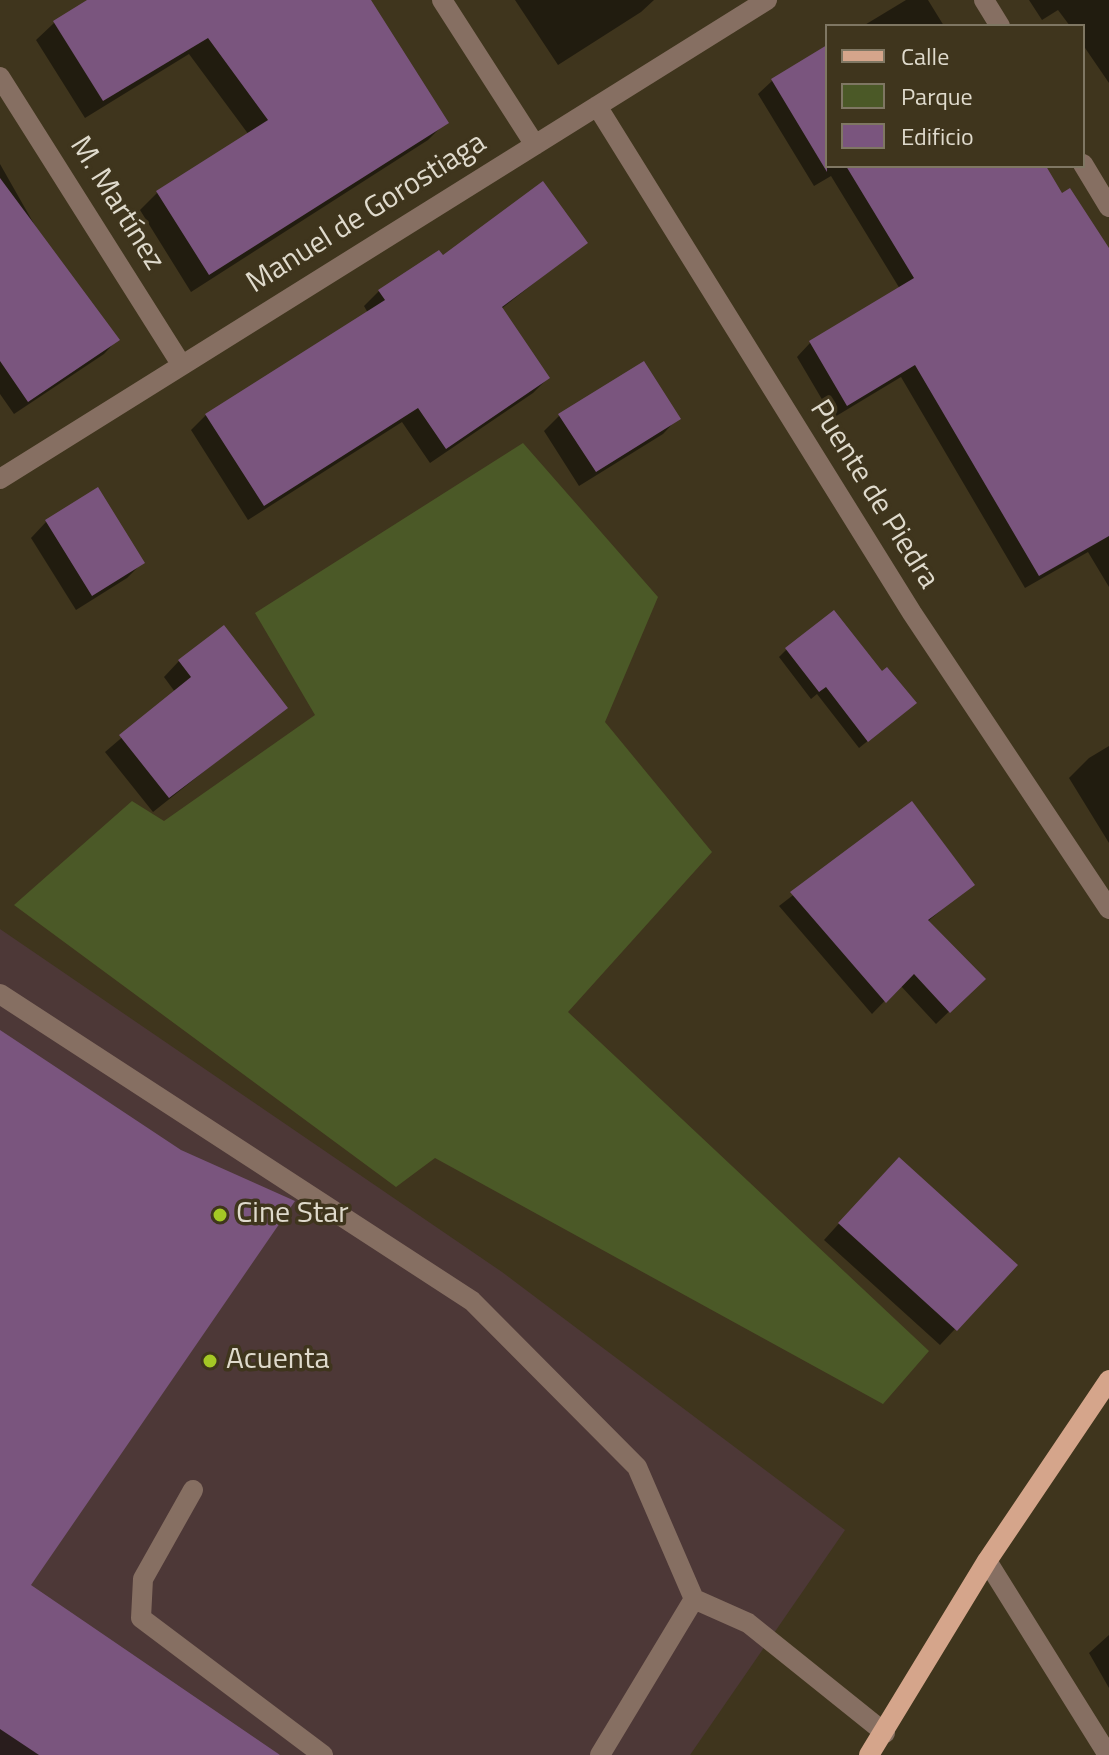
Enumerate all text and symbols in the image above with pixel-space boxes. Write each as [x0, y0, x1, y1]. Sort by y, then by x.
legend [825, 24, 1085, 168]
text: Calle [901, 38, 949, 74]
text: Parque [901, 78, 973, 114]
text: Edificio [901, 118, 974, 154]
street label: Manuel de Gorostiaga [241, 126, 493, 302]
street label: M. Martínez [61, 130, 171, 278]
street label: Puente de Piedra [801, 394, 945, 596]
place label: Cine Star [236, 1197, 349, 1233]
marker: Cine Star [211, 1206, 229, 1224]
place label: Acuenta [226, 1343, 329, 1379]
marker: Acuenta [201, 1352, 219, 1370]

